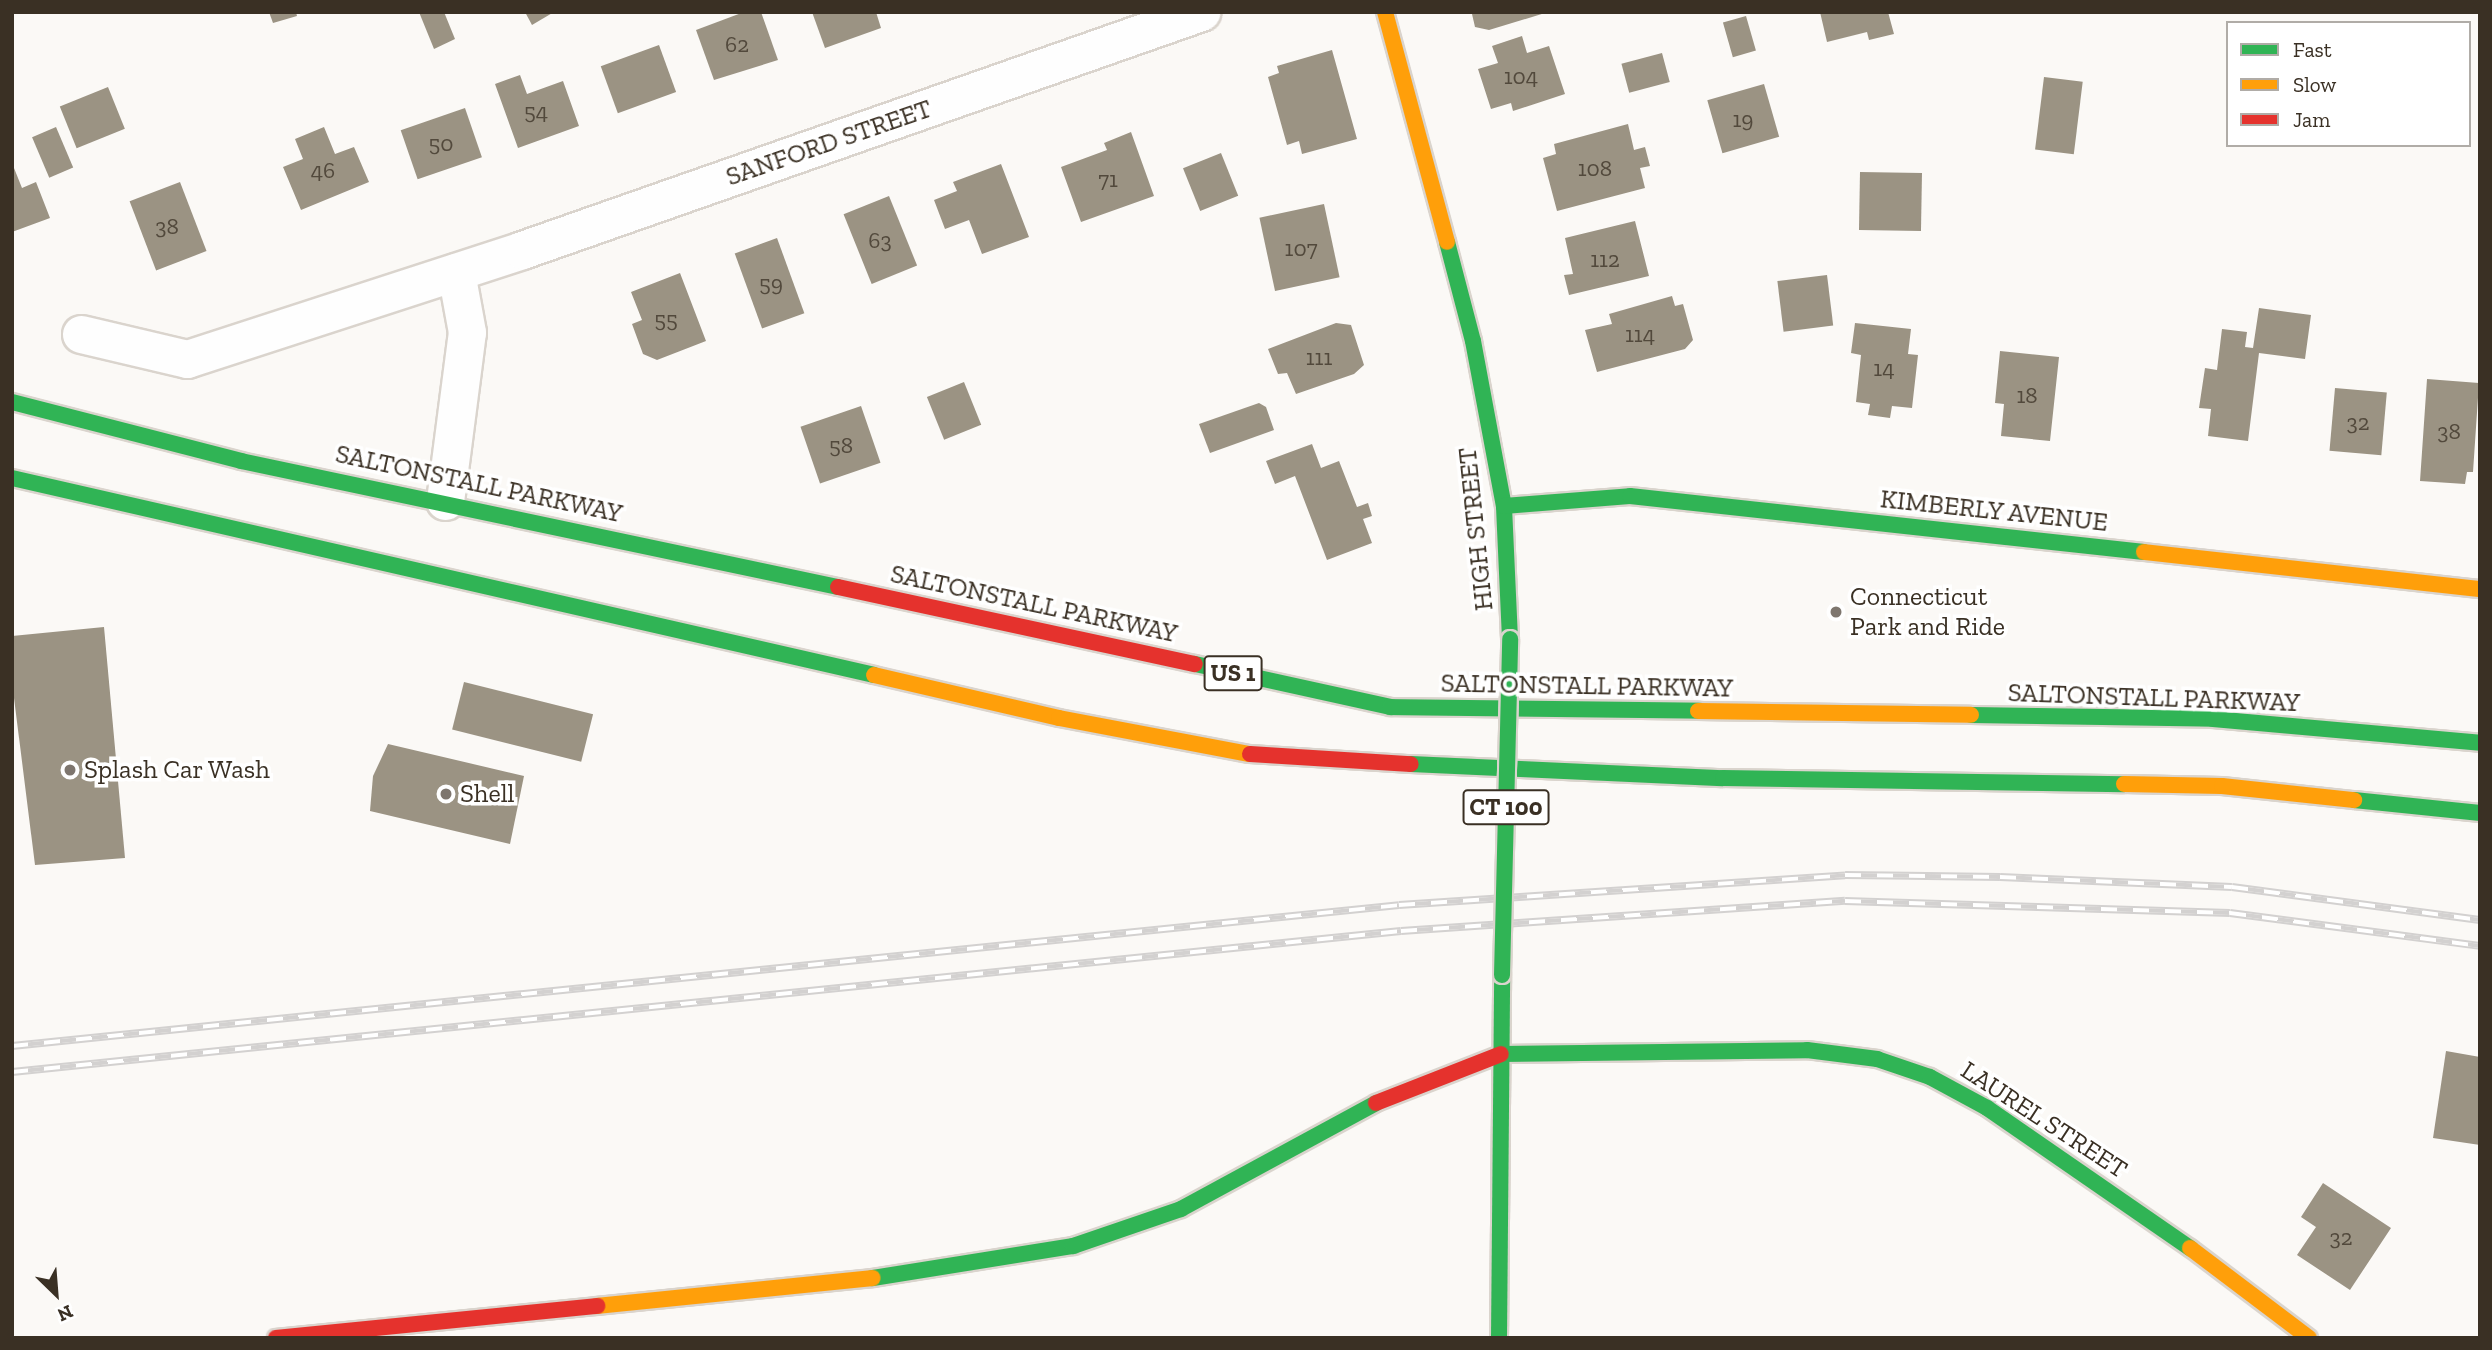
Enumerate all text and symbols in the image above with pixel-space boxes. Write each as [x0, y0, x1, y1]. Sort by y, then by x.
legend [2226, 21, 2471, 147]
house number: 62 [725, 30, 749, 58]
text: Fast [2293, 37, 2332, 62]
house number: 104 [1504, 62, 1538, 90]
text: Slow [2293, 72, 2336, 97]
street label: SANFORD STREET [722, 93, 936, 193]
house number: 54 [524, 97, 548, 125]
house number: 19 [1732, 105, 1754, 133]
text: Jam [2293, 107, 2330, 132]
house number: 50 [428, 129, 454, 157]
house number: 108 [1578, 154, 1612, 182]
house number: 46 [311, 156, 335, 184]
house number: 71 [1098, 165, 1118, 193]
house number: 38 [155, 212, 179, 240]
house number: 63 [868, 226, 892, 254]
house number: 107 [1285, 234, 1317, 262]
house number: 112 [1590, 245, 1620, 273]
house number: 59 [759, 269, 783, 297]
house number: 55 [654, 305, 678, 333]
house number: 114 [1625, 320, 1655, 348]
house number: 111 [1306, 343, 1332, 371]
house number: 14 [1873, 354, 1895, 382]
house number: 18 [2016, 381, 2038, 409]
house number: 32 [2346, 408, 2370, 436]
house number: 38 [2437, 417, 2461, 445]
house number: 58 [829, 431, 853, 459]
street label: SALTONSTALL PARKWAY [332, 438, 626, 530]
street label: HIGH STREET [1452, 446, 1500, 612]
street label: KIMBERLY AVENUE [1878, 483, 2110, 539]
street label: SALTONSTALL PARKWAY [887, 558, 1181, 650]
place label: Connecticut Park and Ride [1850, 581, 2005, 642]
marker: Connecticut Park and Ride [1828, 604, 1844, 620]
road number: US 1 [1203, 652, 1263, 694]
street label: SALTONSTALL PARKWAY [1440, 668, 1734, 704]
street label: SALTONSTALL PARKWAY [2007, 677, 2301, 719]
place label: Splash Car Wash [84, 754, 271, 786]
marker: Splash Car Wash [62, 762, 78, 778]
place label: Shell [460, 778, 514, 810]
marker: Shell [438, 786, 454, 802]
road number: CT 100 [1462, 786, 1550, 828]
street label: LAUREL STREET [1955, 1054, 2133, 1186]
house number: 32 [2329, 1223, 2353, 1251]
north arrow [21, 1259, 91, 1329]
text: N [54, 1300, 77, 1327]

